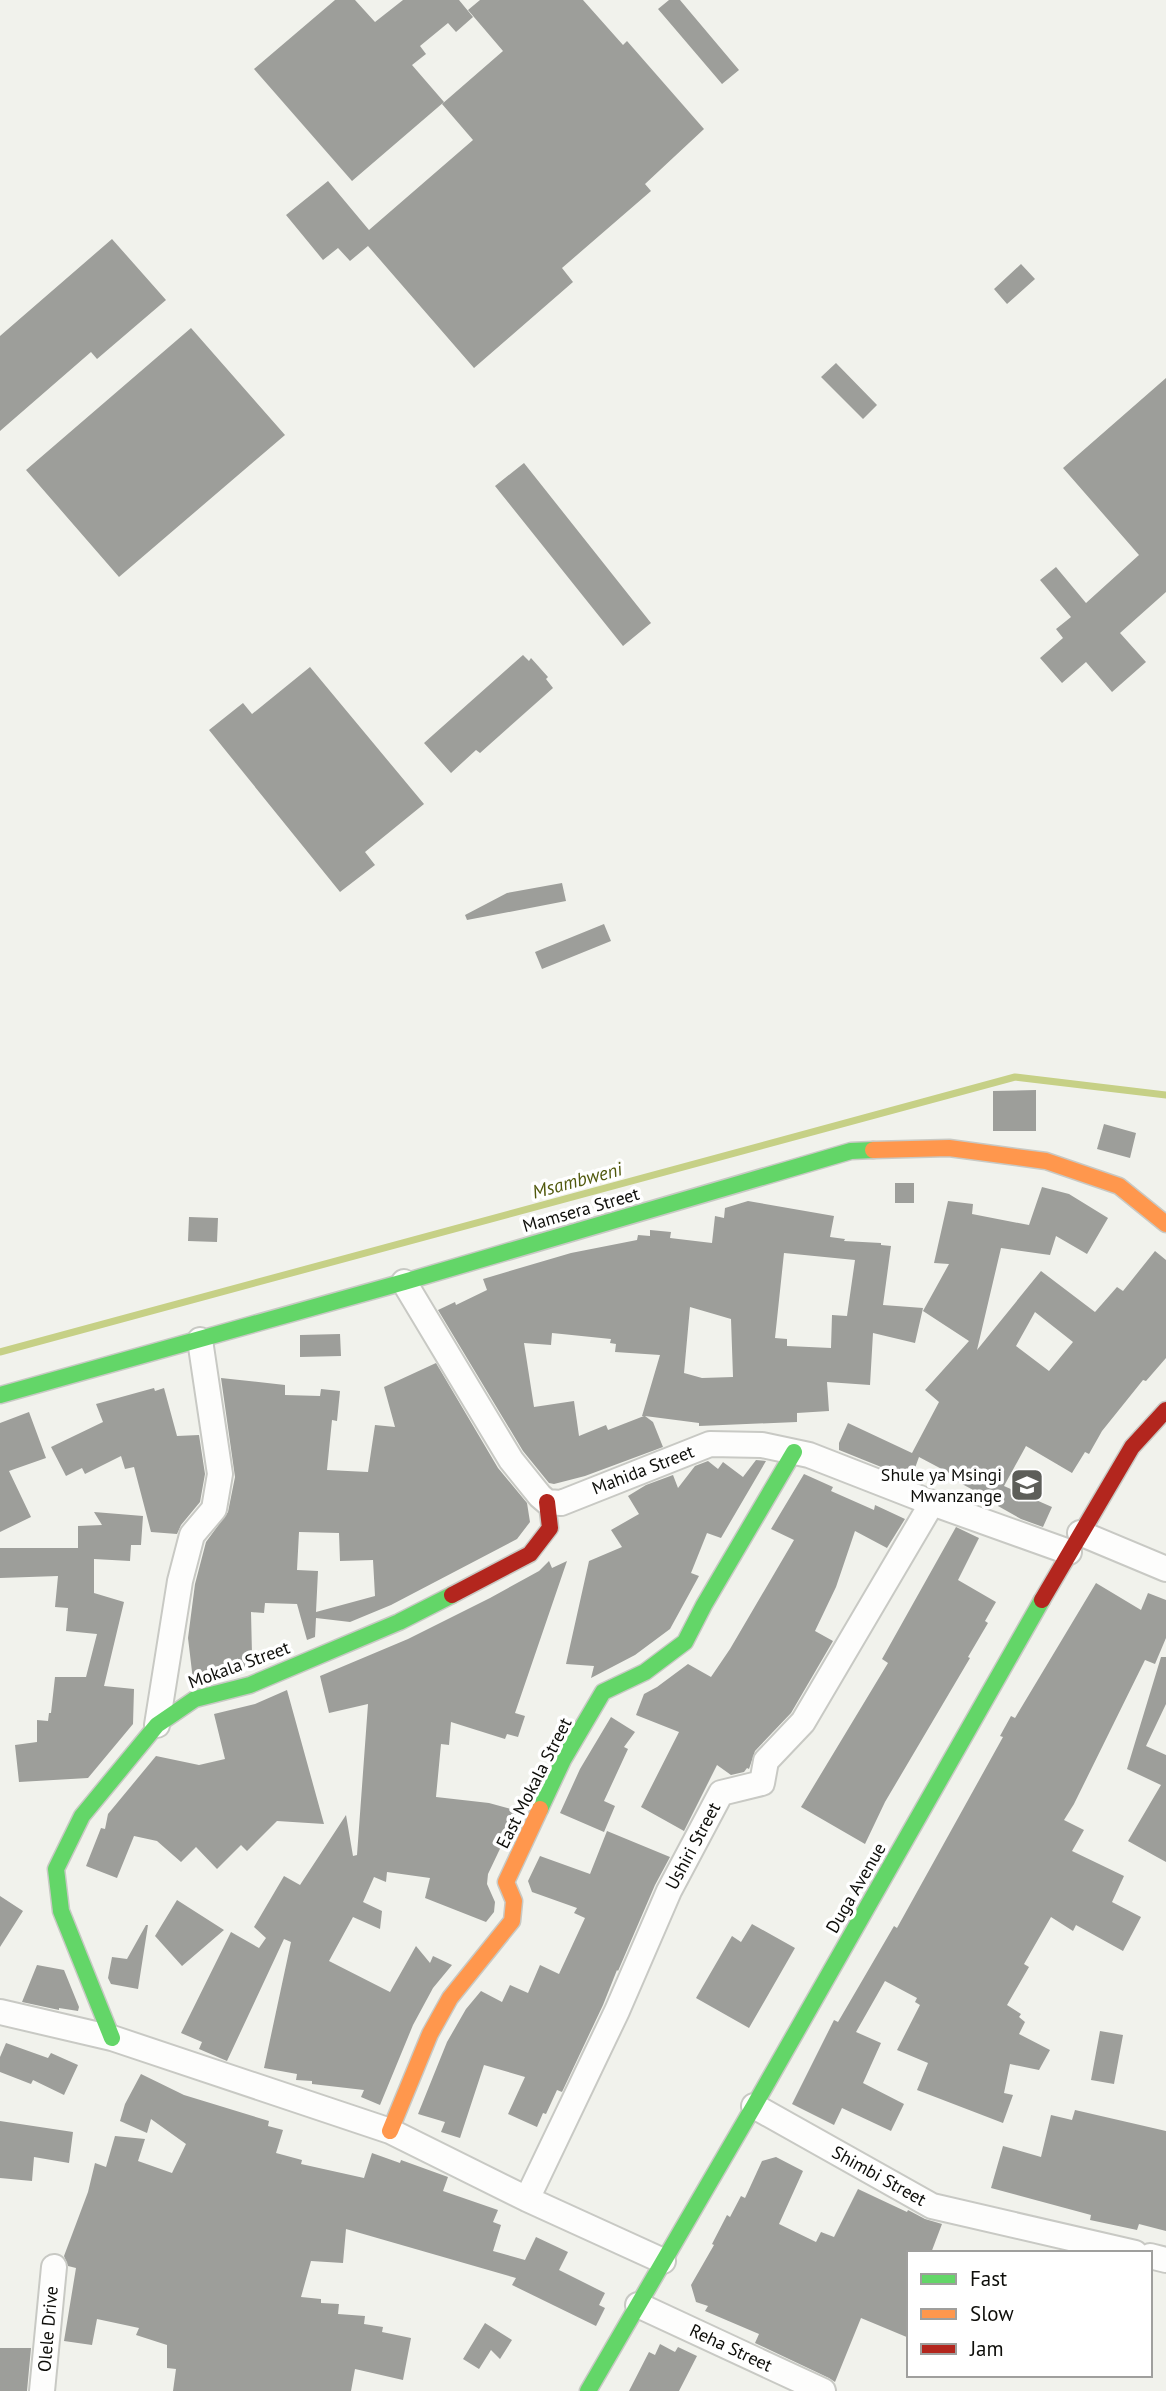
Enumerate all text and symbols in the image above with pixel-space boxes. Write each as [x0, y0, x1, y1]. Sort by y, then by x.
water label: Msambweni [529, 1156, 626, 1204]
street label: Mamsera Street [520, 1182, 642, 1237]
street label: Mahida Street [589, 1440, 697, 1499]
place label: Shule ya Msingi Mwanzange [881, 1463, 1002, 1507]
school or university icon: Shule ya Msingi Mwanzange [1008, 1466, 1046, 1504]
street label: Mokala Street [185, 1636, 293, 1694]
street label: East Mokala Street [491, 1714, 576, 1852]
street label: Ushiri Street [660, 1798, 725, 1893]
street label: Duga Avenue [820, 1838, 891, 1937]
street label: Shimbi Street [828, 2140, 930, 2211]
legend [907, 2251, 1152, 2377]
text: Fast [970, 2265, 1007, 2292]
street label: Olele Drive [32, 2285, 63, 2373]
text: Slow [970, 2300, 1014, 2327]
street label: Reha Street [686, 2318, 776, 2377]
text: Jam [969, 2335, 1004, 2362]

